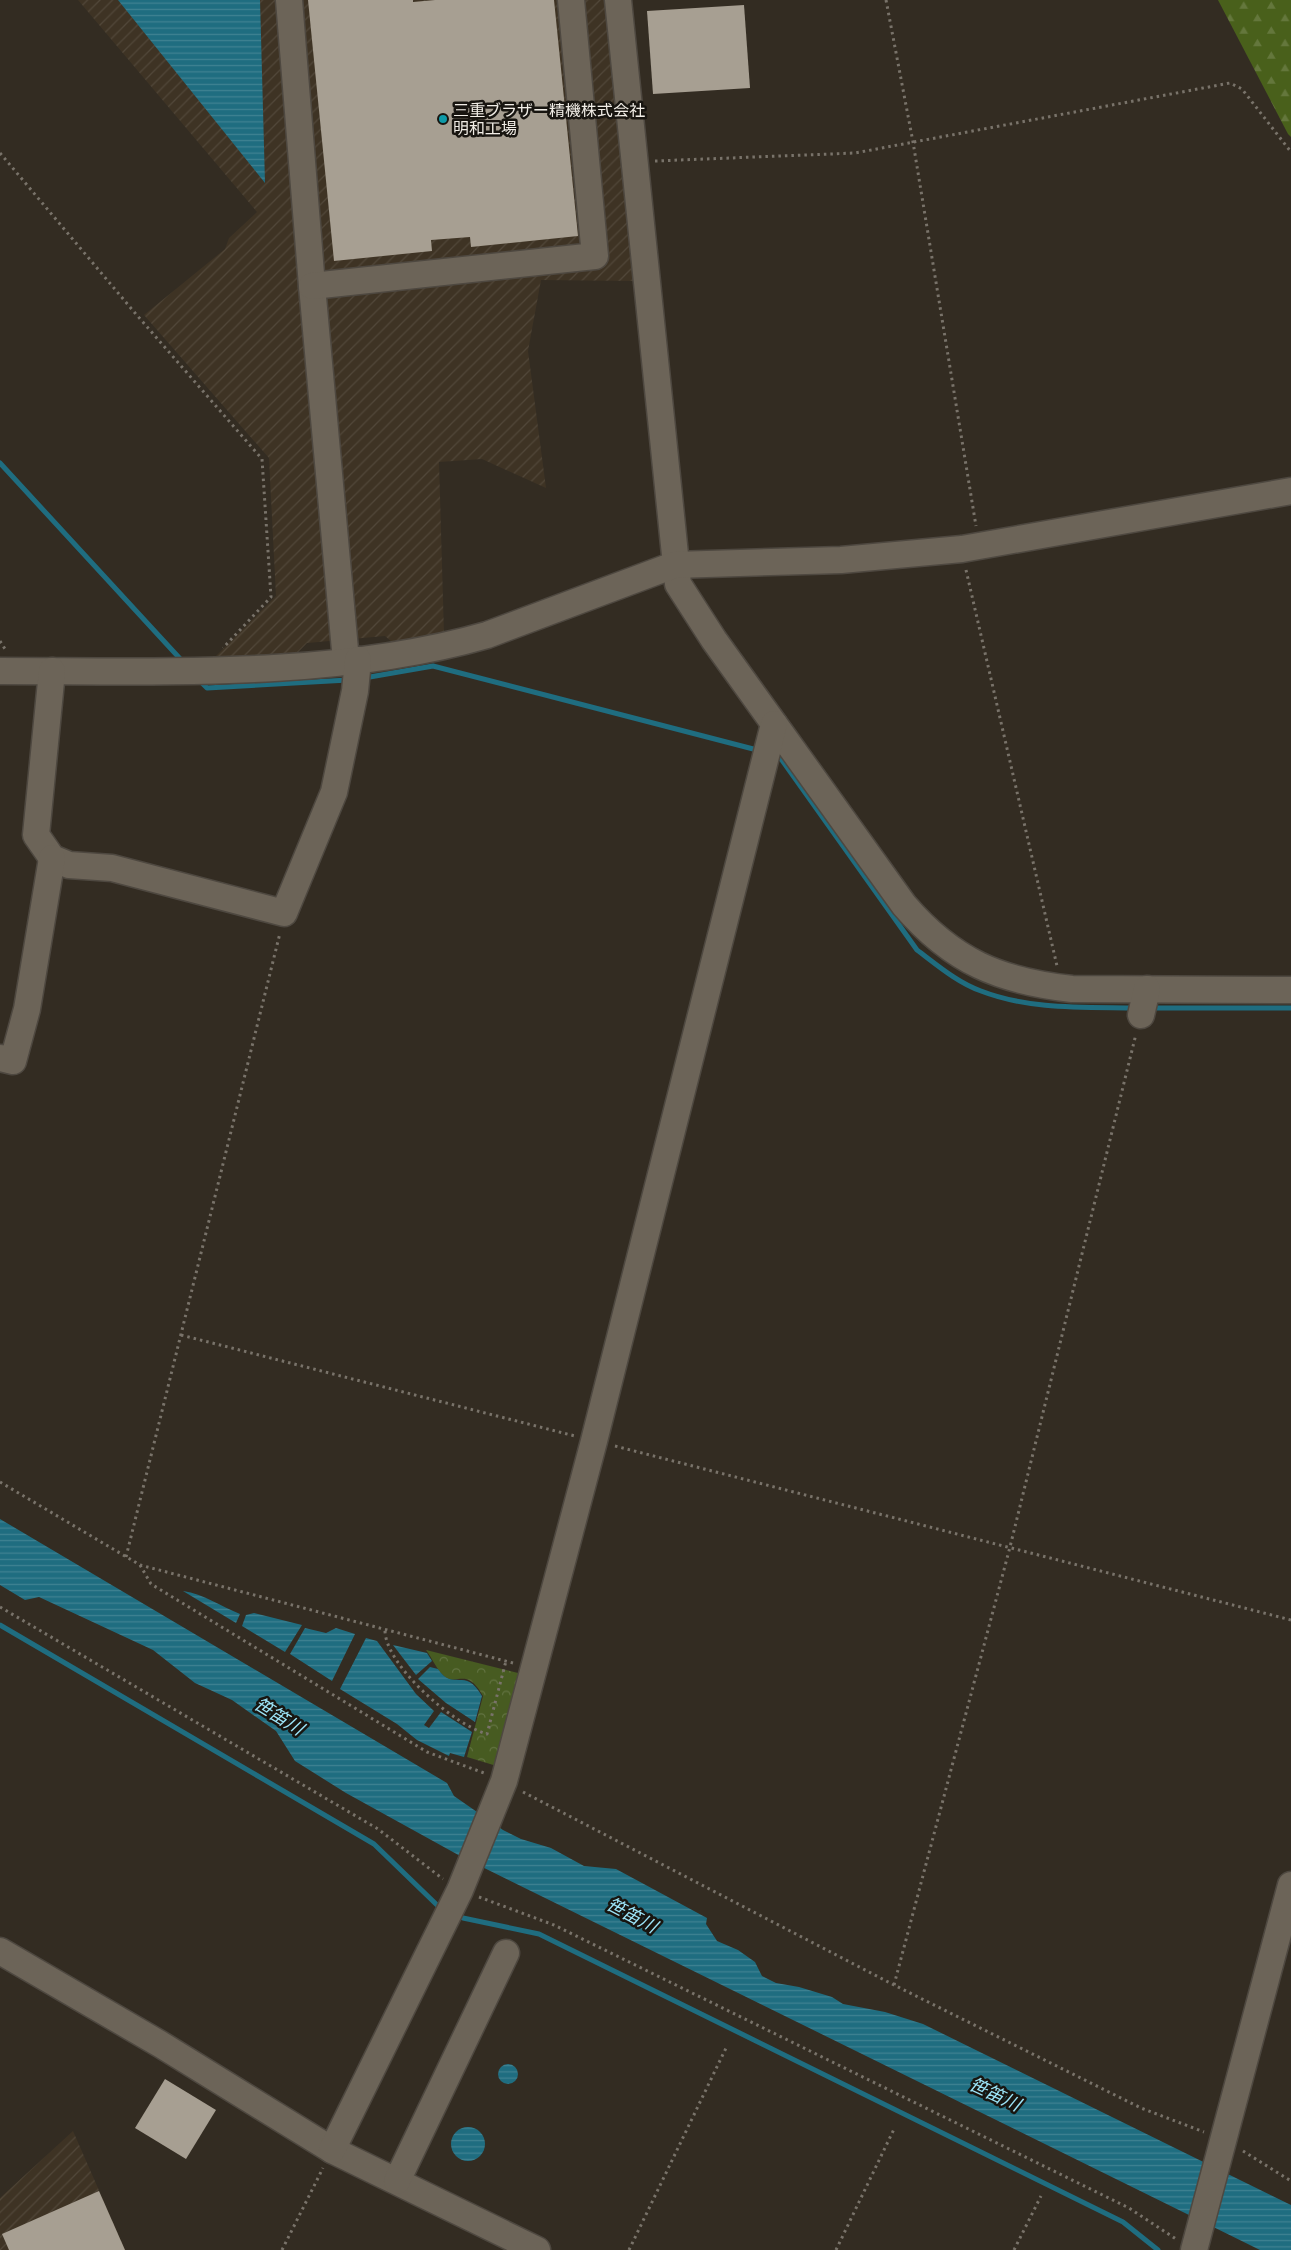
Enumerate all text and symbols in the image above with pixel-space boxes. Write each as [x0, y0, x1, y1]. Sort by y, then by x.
place label: 三重ブラザー精機株式会社 明和工場 [453, 100, 645, 139]
marker: 三重ブラザー精機株式会社 明和工場 [437, 113, 449, 125]
water label: 笹笛川 [250, 1692, 310, 1741]
water label: 笹笛川 [603, 1892, 663, 1939]
water label: 笹笛川 [966, 2072, 1026, 2117]

